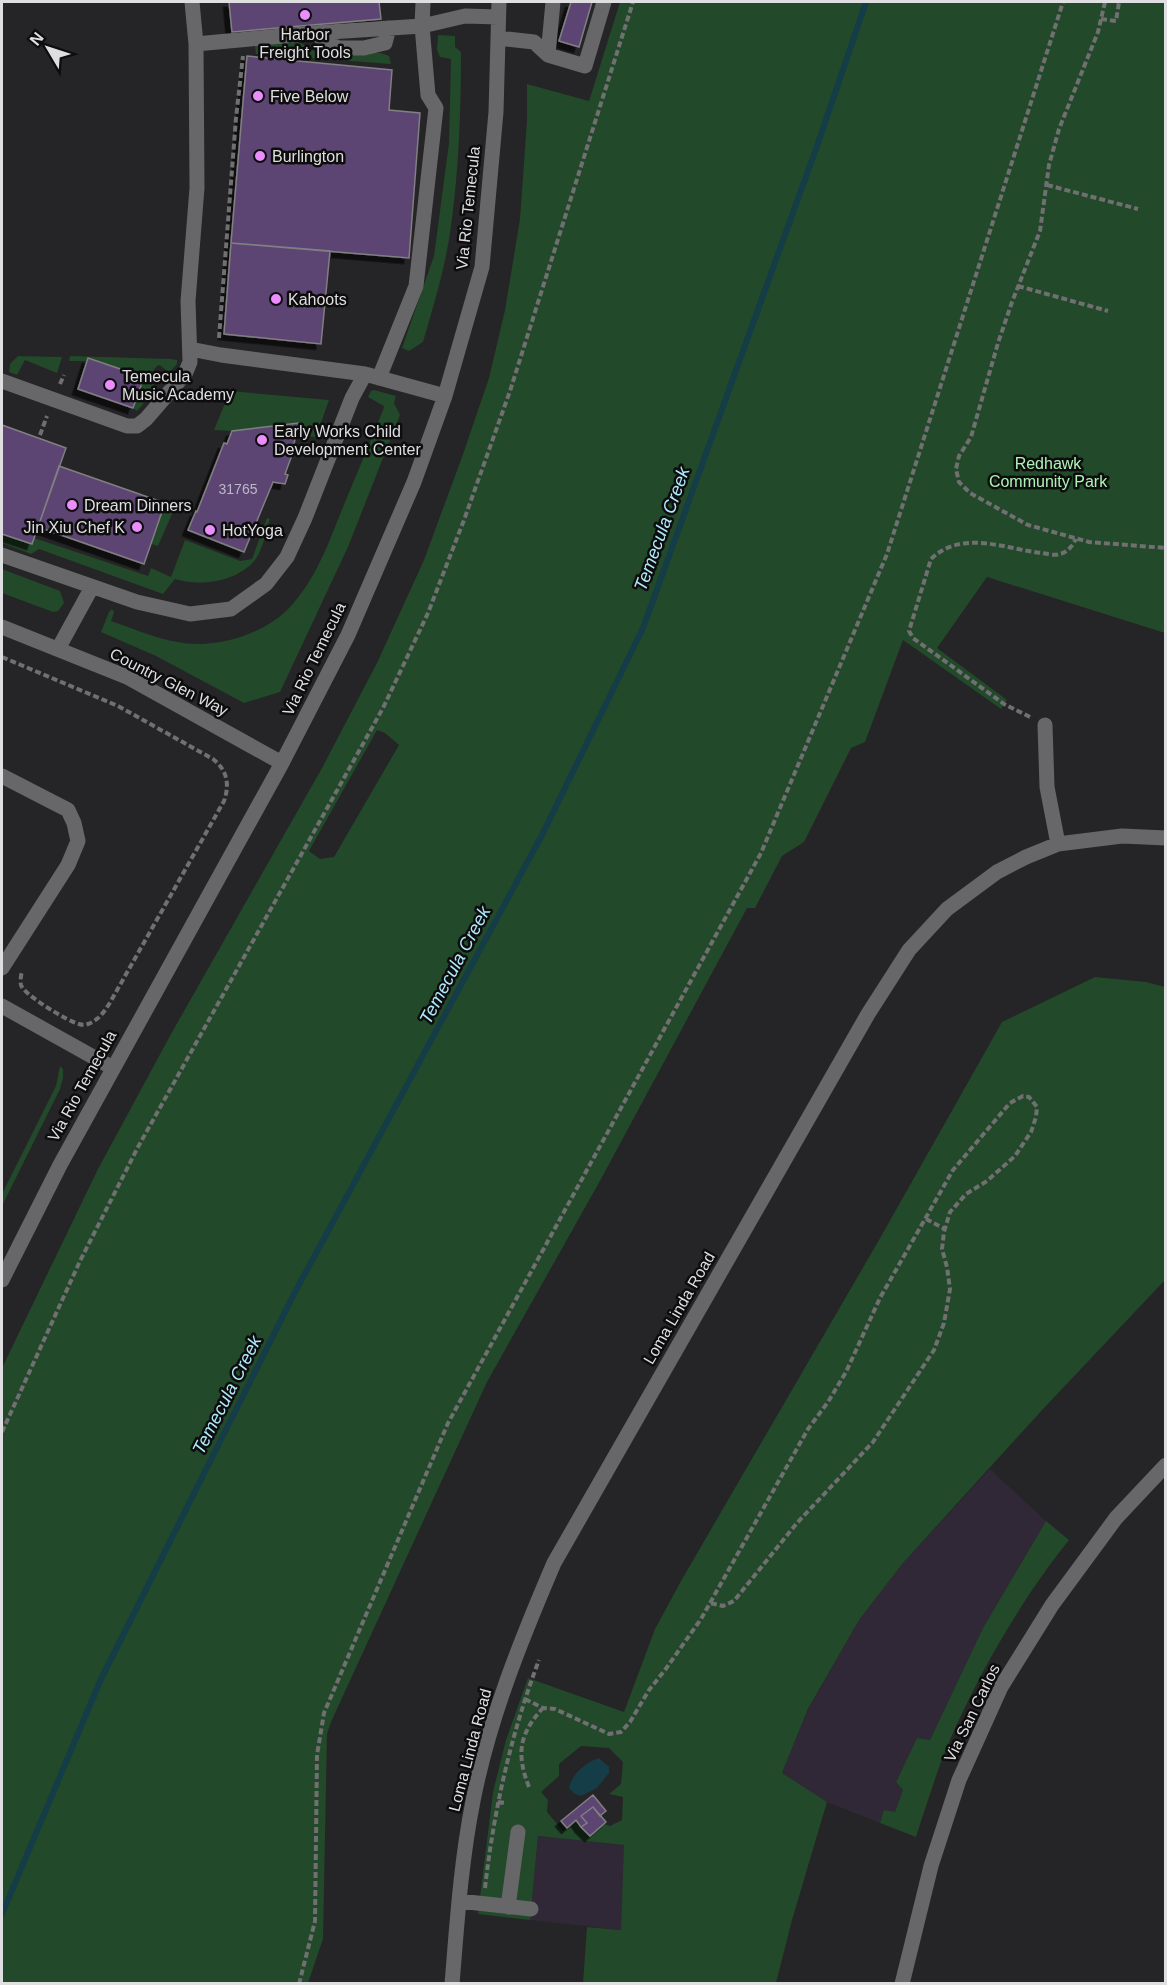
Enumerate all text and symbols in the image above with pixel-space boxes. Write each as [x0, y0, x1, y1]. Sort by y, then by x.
marker: Harbor Freight Tools [298, 8, 312, 22]
north arrow [18, 18, 78, 78]
place label: Harbor Freight Tools [259, 26, 351, 61]
text: N [26, 29, 47, 49]
place label: Five Below [270, 88, 349, 105]
marker: Five Below [251, 89, 265, 103]
street label: Via Rio Temecula [453, 145, 483, 271]
place label: Burlington [272, 148, 344, 165]
marker: Burlington [253, 149, 267, 163]
place label: Kahoots [288, 291, 347, 308]
marker: Kahoots [269, 292, 283, 306]
place label: Temecula Music Academy [122, 368, 234, 403]
marker: Temecula Music Academy [103, 378, 117, 392]
place label: Early Works Child Development Center [274, 423, 421, 458]
marker: Early Works Child Development Center [255, 433, 269, 447]
park label: Redhawk Community Park [989, 455, 1108, 490]
water label: Temecula Creek [630, 463, 694, 594]
house number: 31765 [219, 481, 258, 497]
place label: Dream Dinners [84, 497, 192, 514]
marker: Dream Dinners [65, 498, 79, 512]
place label: Jin Xiu Chef K [24, 519, 125, 536]
marker: Jin Xiu Chef K [130, 520, 144, 534]
place label: HotYoga [222, 522, 283, 539]
marker: HotYoga [203, 523, 217, 537]
street label: Via Rio Temecula [279, 599, 349, 718]
street label: Country Glen Way [107, 645, 231, 719]
water label: Temecula Creek [416, 902, 495, 1027]
street label: Via Rio Temecula [45, 1028, 120, 1144]
street label: Loma Linda Road [640, 1249, 718, 1367]
water label: Temecula Creek [188, 1331, 266, 1458]
street label: Via San Carlos [941, 1661, 1003, 1765]
street label: Loma Linda Road [445, 1687, 495, 1813]

